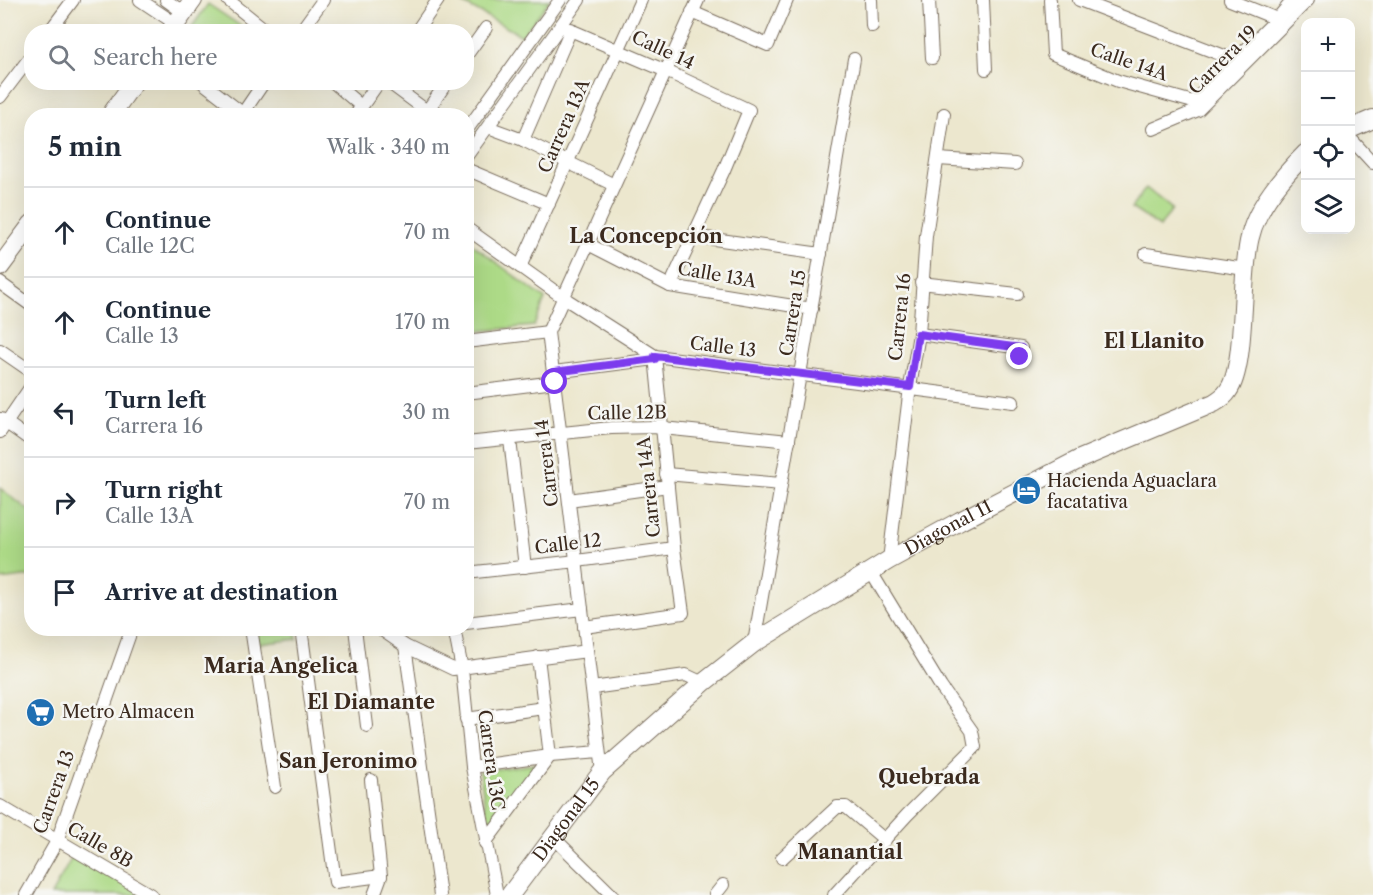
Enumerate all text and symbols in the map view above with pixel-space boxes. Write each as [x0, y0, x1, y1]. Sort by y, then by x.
map controls [1301, 18, 1355, 234]
button: + [1301, 18, 1355, 72]
street label: Carrera 19 [1184, 21, 1262, 99]
search box [24, 24, 474, 90]
street label: Calle 14 [628, 26, 698, 74]
street label: Calle 14A [1087, 39, 1171, 86]
icon: search [45, 41, 78, 74]
text: Search here [93, 44, 218, 71]
button: − [1301, 72, 1355, 126]
street label: Carrera 13A [533, 75, 595, 177]
button: locate [1301, 126, 1355, 180]
text: 5 min [48, 131, 122, 163]
text: Walk · 340 m [327, 135, 450, 159]
button: layers [1301, 180, 1355, 234]
text: Continue [105, 207, 211, 234]
icon: ahead [48, 216, 81, 249]
text: 70 m [404, 220, 450, 244]
district label: La Concepción [569, 224, 723, 248]
text: Calle 12C [105, 234, 195, 258]
street label: Calle 13A [676, 257, 759, 293]
street label: Carrera 15 [775, 268, 811, 358]
street label: Carrera 16 [884, 272, 916, 362]
text: Continue [105, 297, 211, 324]
icon: ahead [48, 306, 81, 339]
text: 170 m [395, 310, 450, 334]
text: Calle 13 [105, 324, 179, 348]
district label: El Llanito [1104, 329, 1204, 353]
street label: Calle 13 [689, 332, 757, 362]
route end [1006, 343, 1032, 369]
route start [541, 368, 567, 394]
text: Turn left [105, 387, 206, 414]
icon: left [48, 396, 81, 429]
text: 30 m [402, 400, 450, 424]
street label: Calle 12B [587, 401, 667, 425]
text: Carrera 16 [105, 414, 203, 438]
street label: Carrera 14 [531, 418, 563, 508]
street label: Carrera 14A [633, 435, 665, 539]
place label: Hacienda Aguaclara facatativa [1047, 470, 1218, 513]
hotel icon: Hacienda Aguaclara facatativa [1010, 475, 1042, 507]
text: Turn right [105, 477, 223, 504]
icon: right [48, 486, 81, 519]
text: 70 m [404, 490, 450, 514]
street label: Diagonal 11 [901, 495, 996, 560]
text: Calle 13A [105, 504, 194, 528]
street label: Calle 12 [533, 529, 603, 559]
icon: arrive [48, 576, 81, 609]
text: Arrive at destination [105, 579, 338, 606]
district label: Maria Angelica [204, 654, 359, 678]
district label: El Diamante [307, 690, 435, 714]
supermarket icon: Metro Almacen [25, 696, 57, 728]
place label: Metro Almacen [62, 701, 194, 723]
street label: Carrera 13C [473, 708, 509, 812]
street label: Carrera 13 [29, 747, 79, 837]
district label: San Jeronimo [279, 749, 417, 773]
district label: Quebrada [878, 765, 980, 789]
street label: Diagonal 15 [528, 774, 605, 866]
street label: Calle 8B [63, 817, 137, 873]
district label: Manantial [797, 840, 903, 864]

